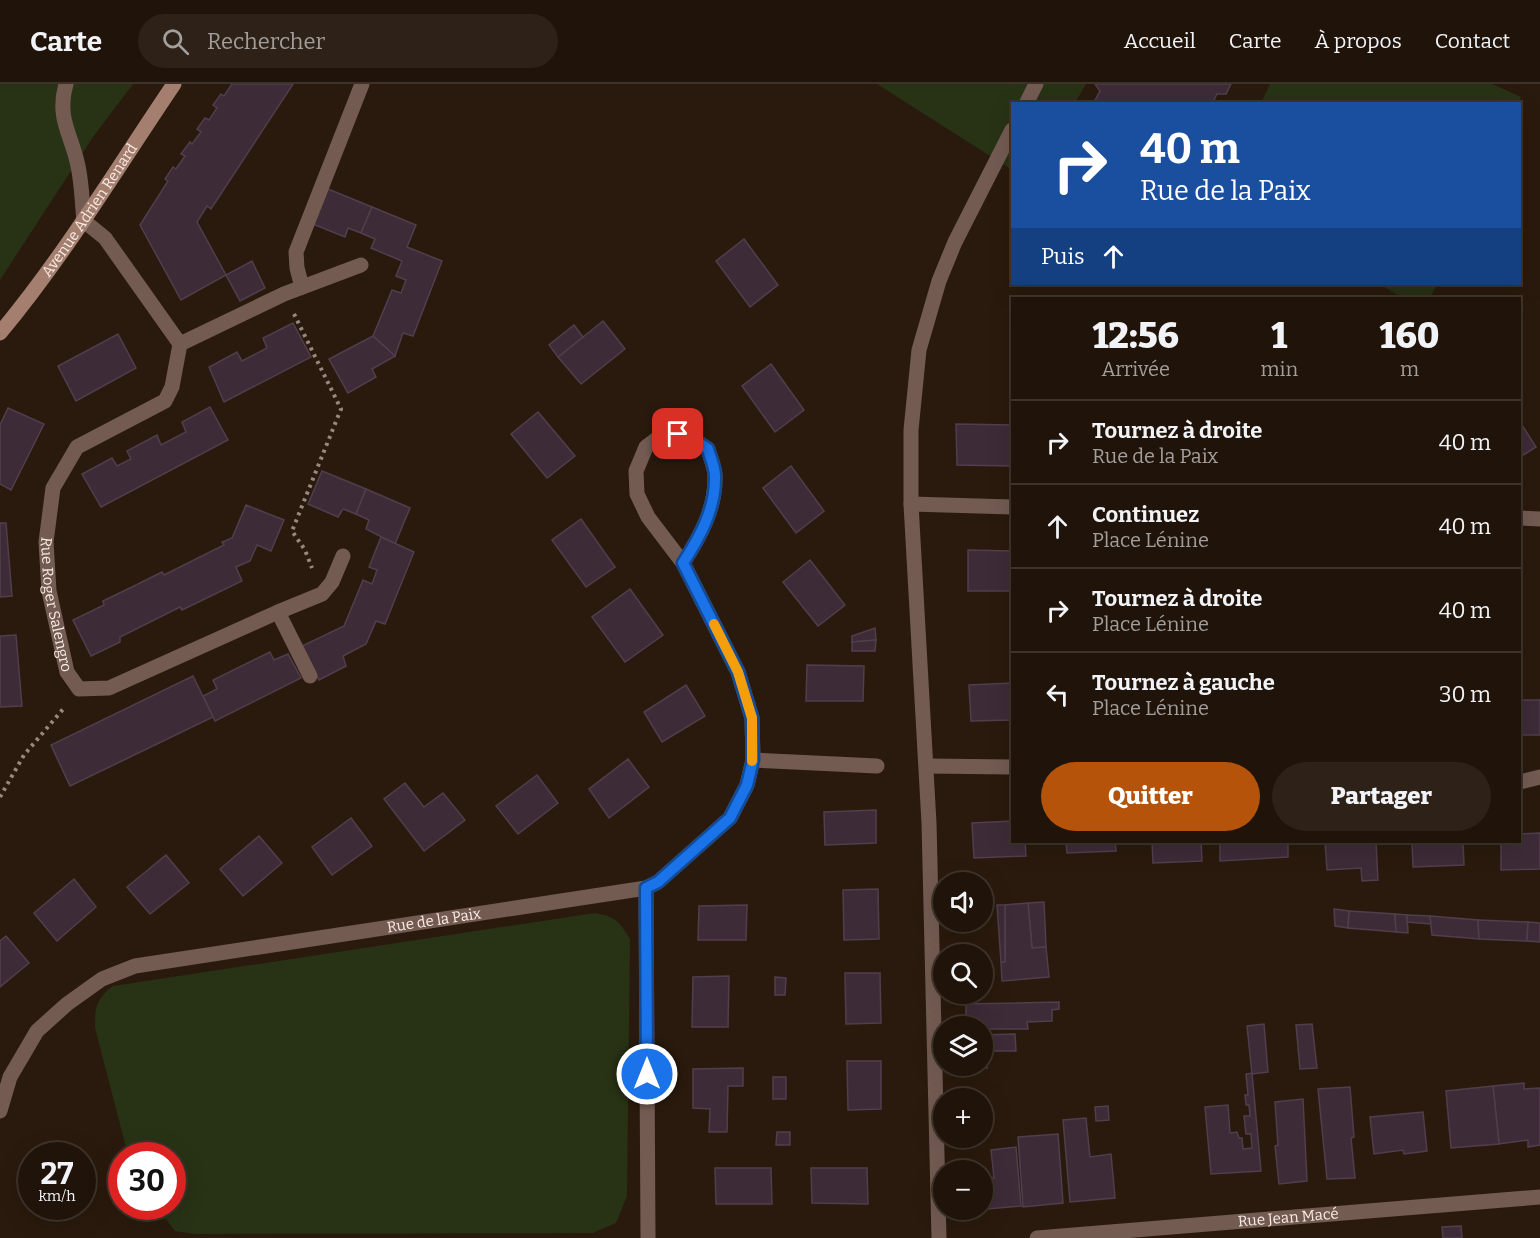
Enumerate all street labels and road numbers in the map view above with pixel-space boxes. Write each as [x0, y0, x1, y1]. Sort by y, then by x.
street label: Avenue Adrien Renard [38, 140, 141, 280]
street label: Rue Roger Salengro [36, 536, 76, 673]
street label: Rue de la Paix [386, 904, 483, 936]
street label: Rue Jean Macé [1237, 1204, 1339, 1231]

